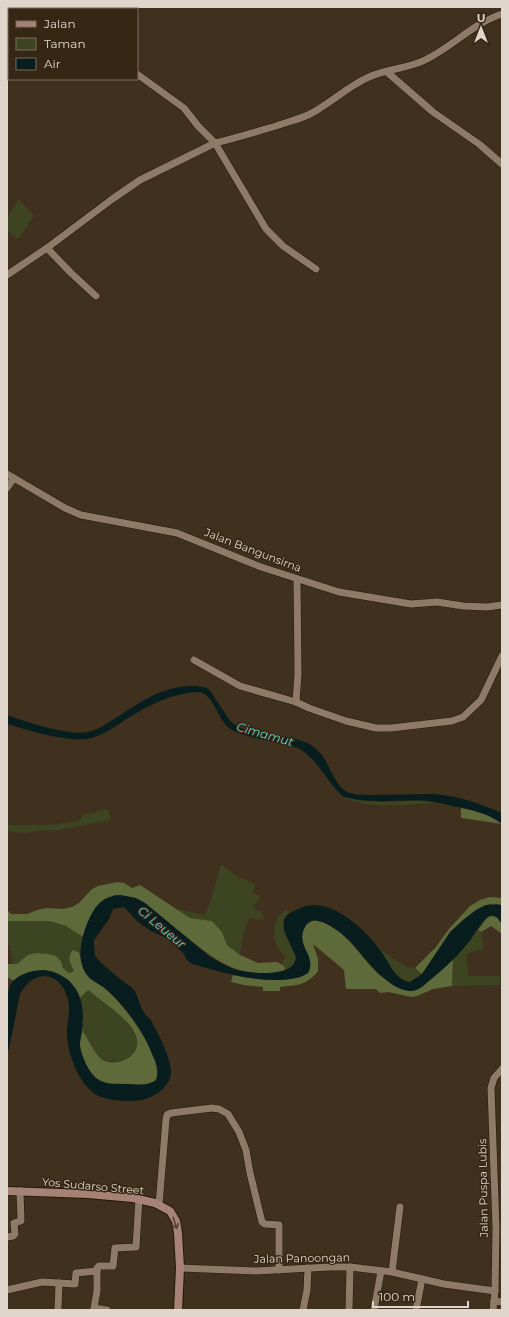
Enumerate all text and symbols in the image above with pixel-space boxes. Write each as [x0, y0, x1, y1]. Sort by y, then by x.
legend [8, 8, 138, 80]
north arrow [461, 8, 501, 48]
text: U [477, 11, 485, 25]
text: Jalan [43, 16, 76, 31]
text: Taman [44, 36, 86, 51]
text: Air [44, 56, 61, 71]
street label: Jalan Bangunsirna [202, 525, 304, 575]
water label: Cimamut [235, 719, 295, 749]
water label: Ci Leueur [135, 903, 189, 951]
street label: Jalan Puspa Lubis [475, 1138, 491, 1239]
street label: Yos Sudarso Street [41, 1175, 145, 1197]
one-way arrow [172, 1216, 179, 1229]
street label: Jalan Panoongan [253, 1250, 350, 1266]
scale bar [373, 1283, 468, 1309]
text: 100 m [379, 1289, 415, 1304]

